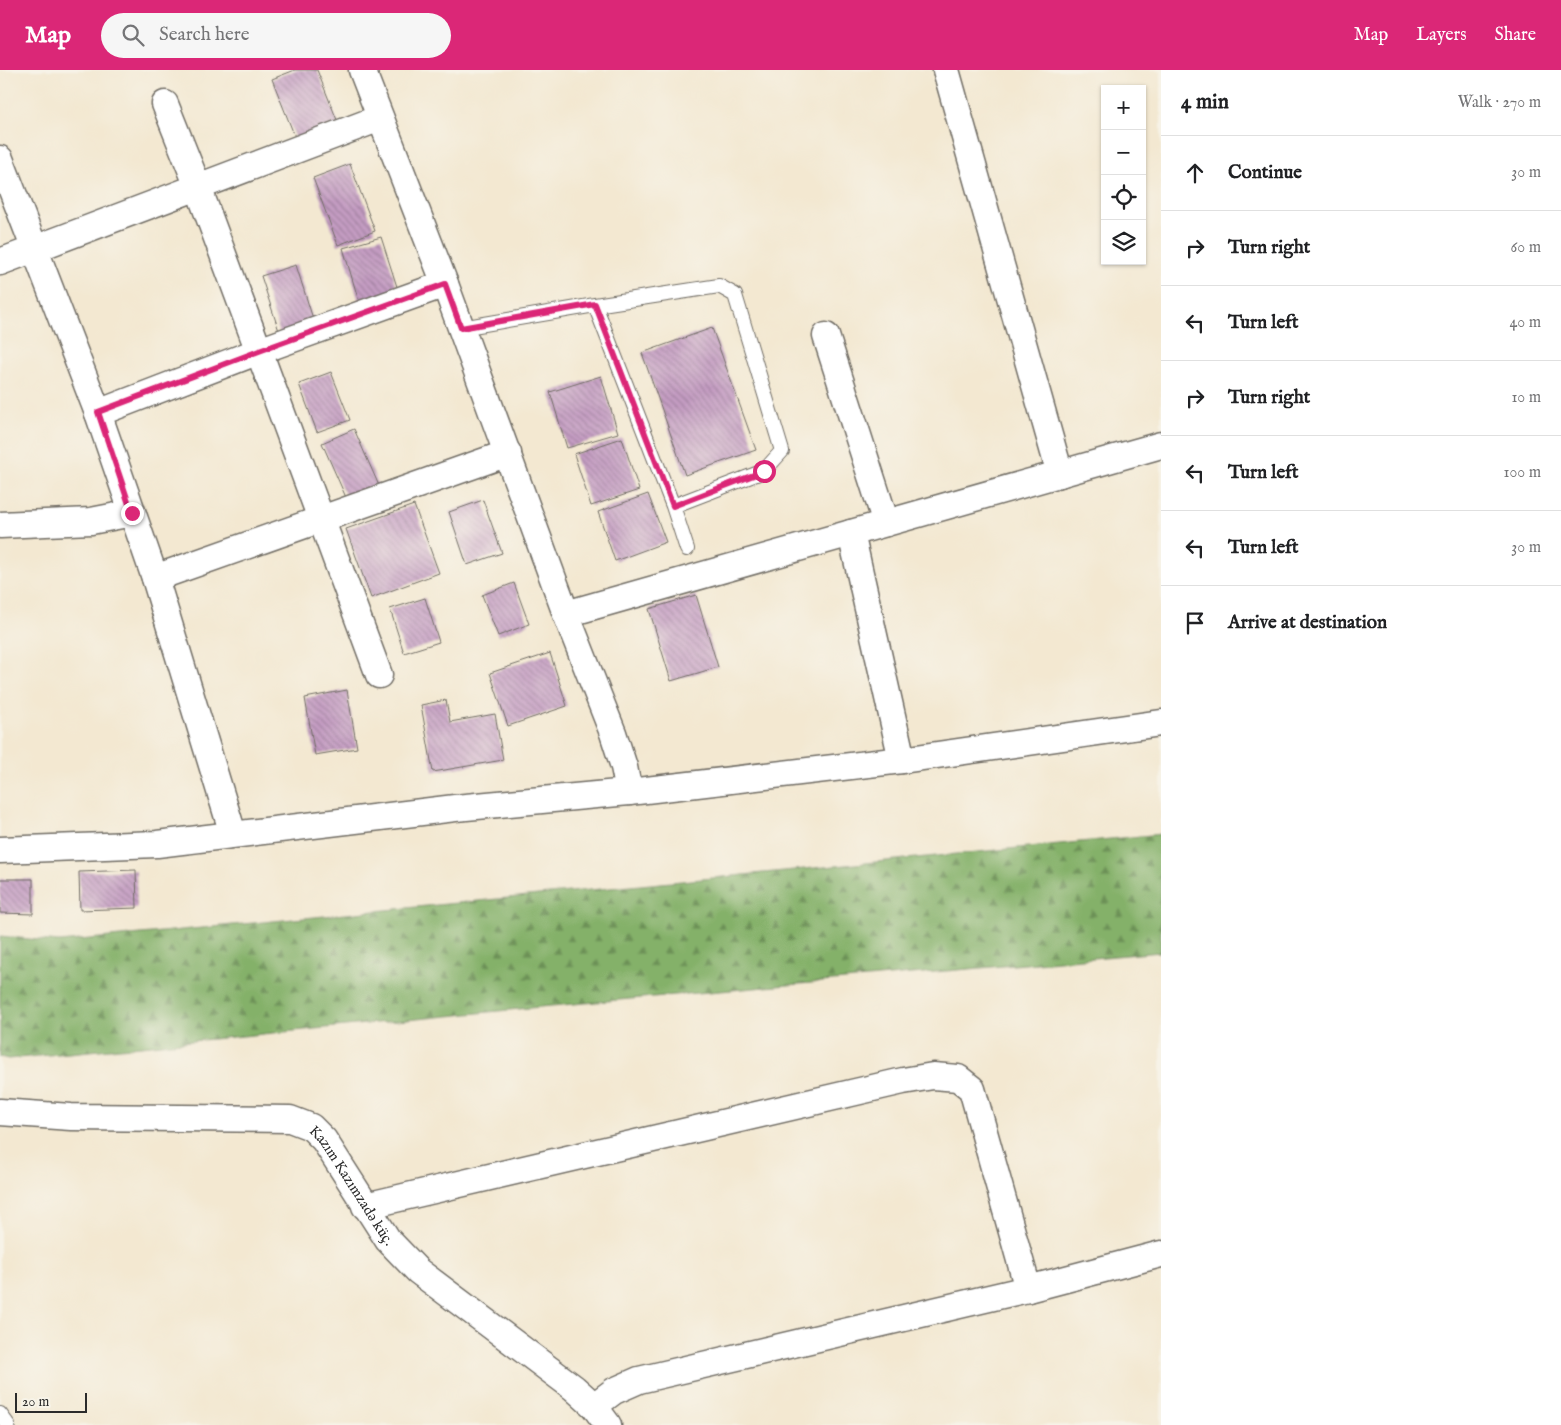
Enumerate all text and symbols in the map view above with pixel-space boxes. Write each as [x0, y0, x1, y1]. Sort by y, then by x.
search box [101, 13, 451, 58]
text: Map [25, 20, 71, 51]
icon: search [119, 21, 147, 49]
text: Search here [159, 23, 250, 47]
text: Map [1354, 24, 1388, 47]
text: Layers [1416, 24, 1467, 47]
text: Share [1495, 24, 1536, 47]
map controls [1101, 85, 1146, 265]
button: + [1101, 85, 1146, 130]
text: 4 min [1181, 89, 1229, 116]
text: Walk · 270 m [1458, 93, 1541, 113]
button: − [1101, 130, 1146, 175]
icon: ahead [1181, 159, 1209, 187]
text: Continue [1228, 161, 1302, 185]
text: 30 m [1511, 163, 1541, 183]
button: locate [1101, 175, 1146, 220]
button: layers [1101, 220, 1146, 265]
icon: right [1181, 234, 1209, 262]
text: Turn right [1228, 236, 1310, 260]
text: 60 m [1511, 238, 1541, 258]
icon: left [1181, 309, 1209, 337]
text: Turn left [1228, 311, 1299, 335]
text: 40 m [1509, 313, 1541, 333]
icon: right [1181, 384, 1209, 412]
text: Turn right [1228, 386, 1310, 410]
text: 10 m [1511, 388, 1541, 408]
icon: left [1181, 459, 1209, 487]
route start [753, 460, 776, 483]
text: Turn left [1228, 461, 1299, 485]
text: 100 m [1504, 463, 1541, 483]
route end [121, 502, 144, 525]
icon: left [1181, 534, 1209, 562]
text: Turn left [1228, 536, 1299, 560]
text: 30 m [1511, 538, 1541, 558]
icon: arrive [1181, 609, 1209, 637]
text: Arrive at destination [1228, 611, 1387, 635]
street label: Kazım Kazımzadə küç. [305, 1121, 398, 1250]
scale bar [15, 1390, 88, 1413]
text: 20 m [22, 1393, 49, 1411]

